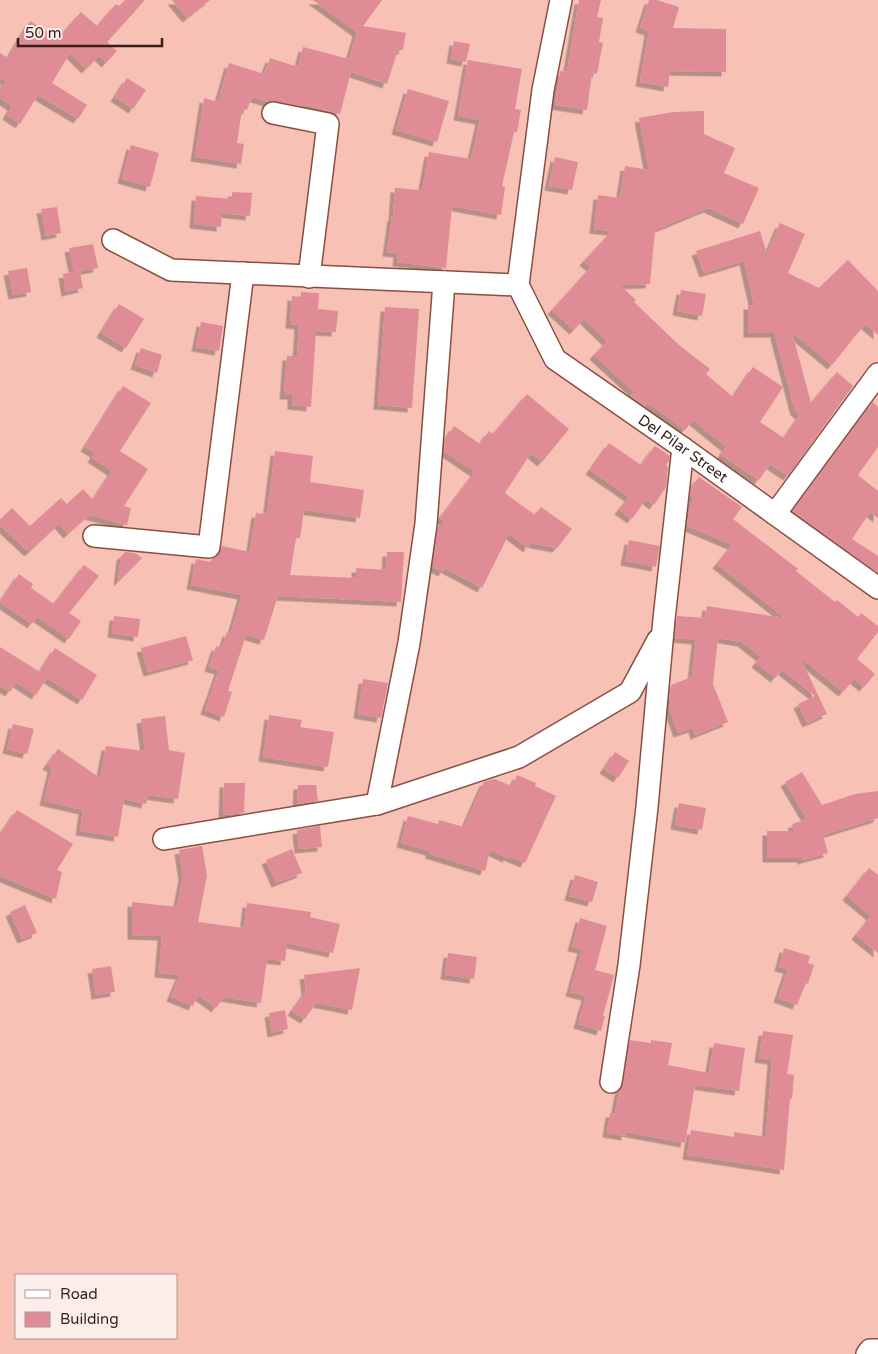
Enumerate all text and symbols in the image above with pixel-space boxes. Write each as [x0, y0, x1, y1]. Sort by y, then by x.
scale bar [18, 15, 161, 47]
text: 50 m [25, 24, 62, 42]
street label: Del Pilar Street [635, 411, 732, 486]
legend [15, 1274, 178, 1339]
text: Road [60, 1285, 98, 1303]
text: Building [60, 1310, 119, 1328]

